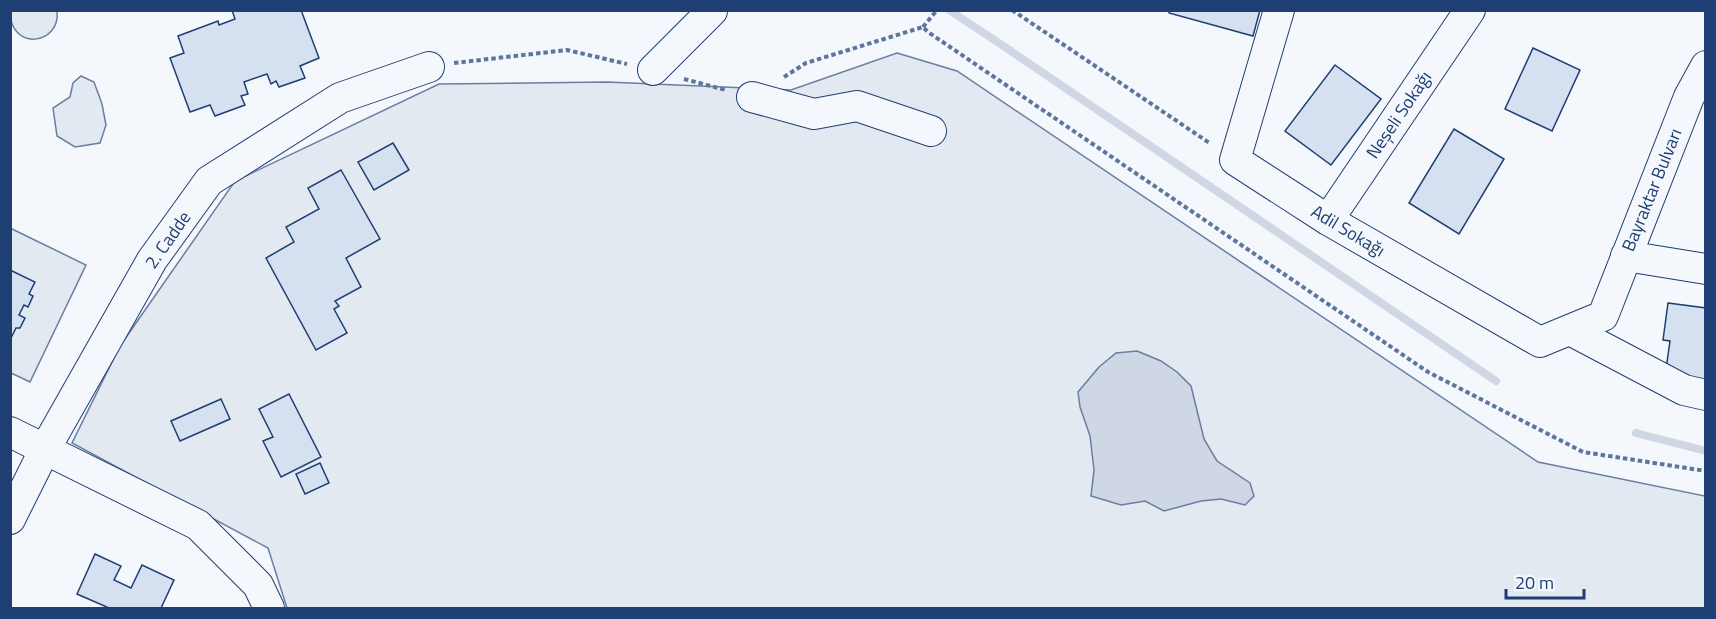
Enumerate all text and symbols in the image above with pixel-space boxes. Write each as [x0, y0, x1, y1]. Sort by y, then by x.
street label: Neşeli Sokağı [1359, 65, 1438, 164]
street label: Bayraktar Bulvarı [1615, 124, 1689, 255]
street label: Adil Sokağı [1306, 198, 1390, 263]
street label: 2. Cadde [138, 205, 197, 274]
scale bar [1506, 562, 1584, 600]
text: 20 m [1515, 569, 1554, 596]

